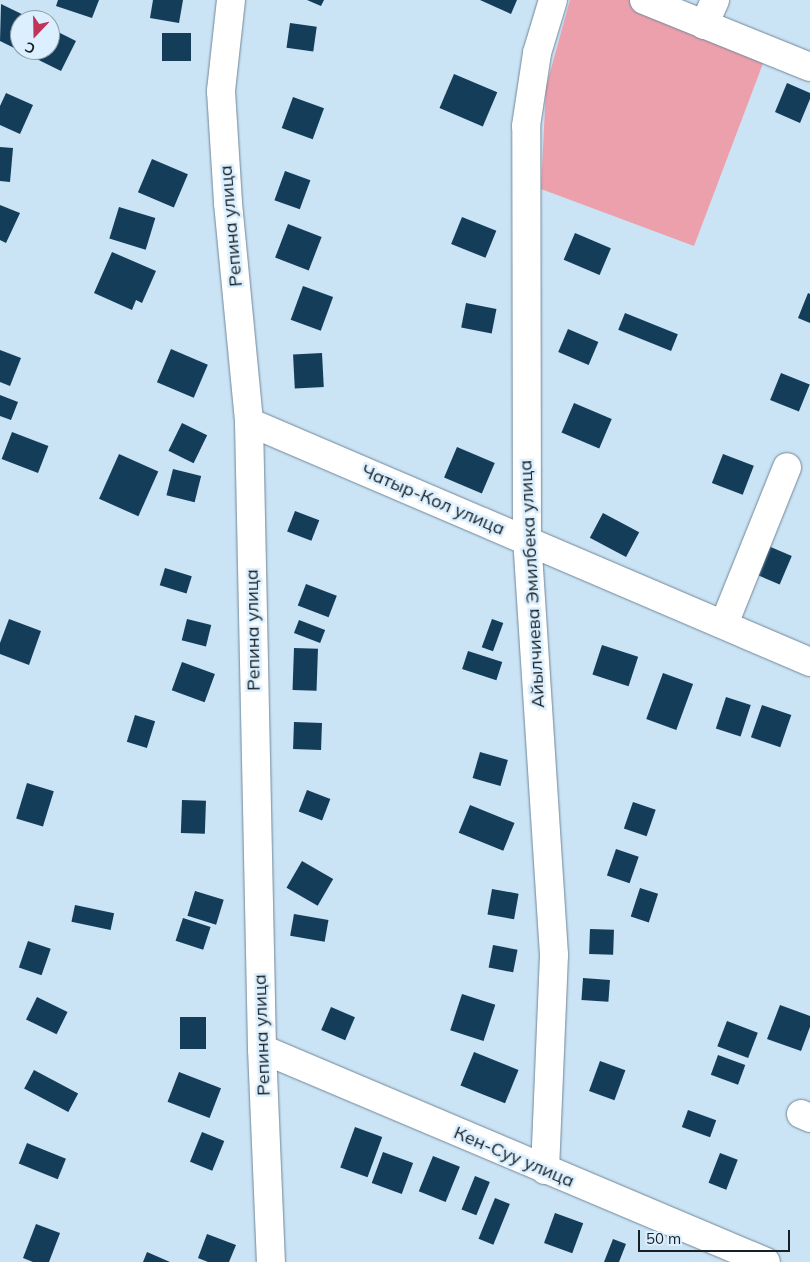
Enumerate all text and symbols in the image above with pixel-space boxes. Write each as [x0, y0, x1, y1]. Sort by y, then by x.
north arrow [10, 10, 60, 60]
text: С [22, 38, 38, 58]
street label: Репина улица [215, 164, 247, 288]
street label: Айылчиева Эмилбека улица [515, 459, 549, 709]
street label: Чатыр-Кол улица [358, 460, 508, 540]
street label: Репина улица [241, 569, 265, 691]
street label: Репина улица [249, 974, 275, 1096]
street label: Кен-Суу улица [451, 1122, 577, 1192]
scale bar [640, 1220, 792, 1252]
text: 50 m [646, 1229, 681, 1248]

